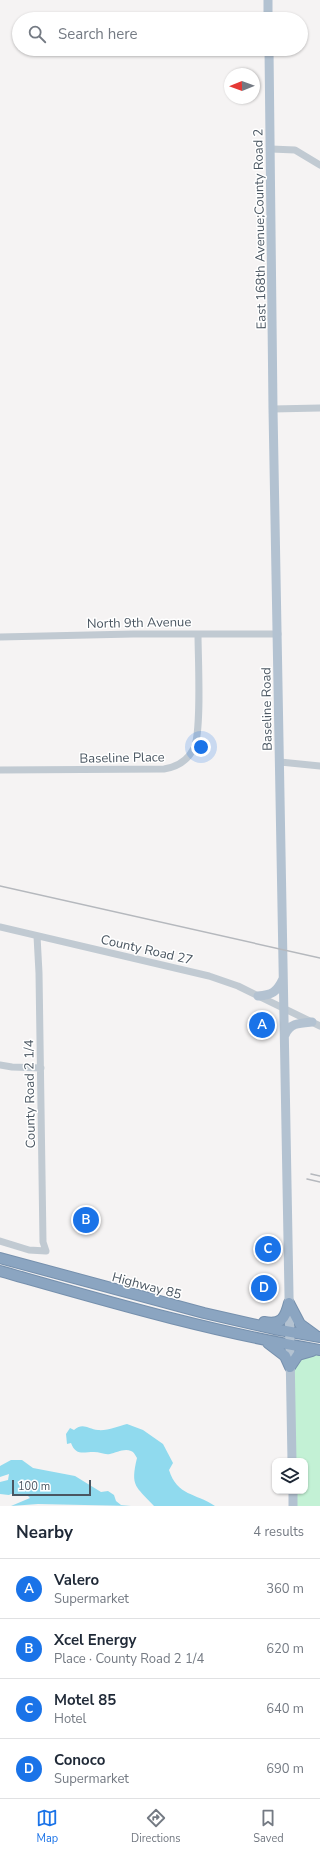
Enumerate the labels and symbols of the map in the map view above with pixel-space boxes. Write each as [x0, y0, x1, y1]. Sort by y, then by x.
north arrow [224, 68, 260, 104]
street label: East 168th Avenue;County Road 2 [249, 129, 271, 329]
street label: North 9th Avenue [87, 613, 191, 633]
street label: Baseline Road [257, 667, 277, 751]
your location [191, 737, 211, 757]
street label: Baseline Place [79, 748, 165, 768]
street label: County Road 27 [99, 931, 195, 969]
pin: A [249, 1010, 275, 1040]
street label: County Road 2 1/4 [20, 1039, 40, 1149]
pin: B [73, 1205, 99, 1235]
pin: C [255, 1234, 281, 1264]
street label: Highway 85 [110, 1268, 184, 1304]
pin: D [251, 1273, 277, 1303]
scale bar [12, 1478, 91, 1497]

